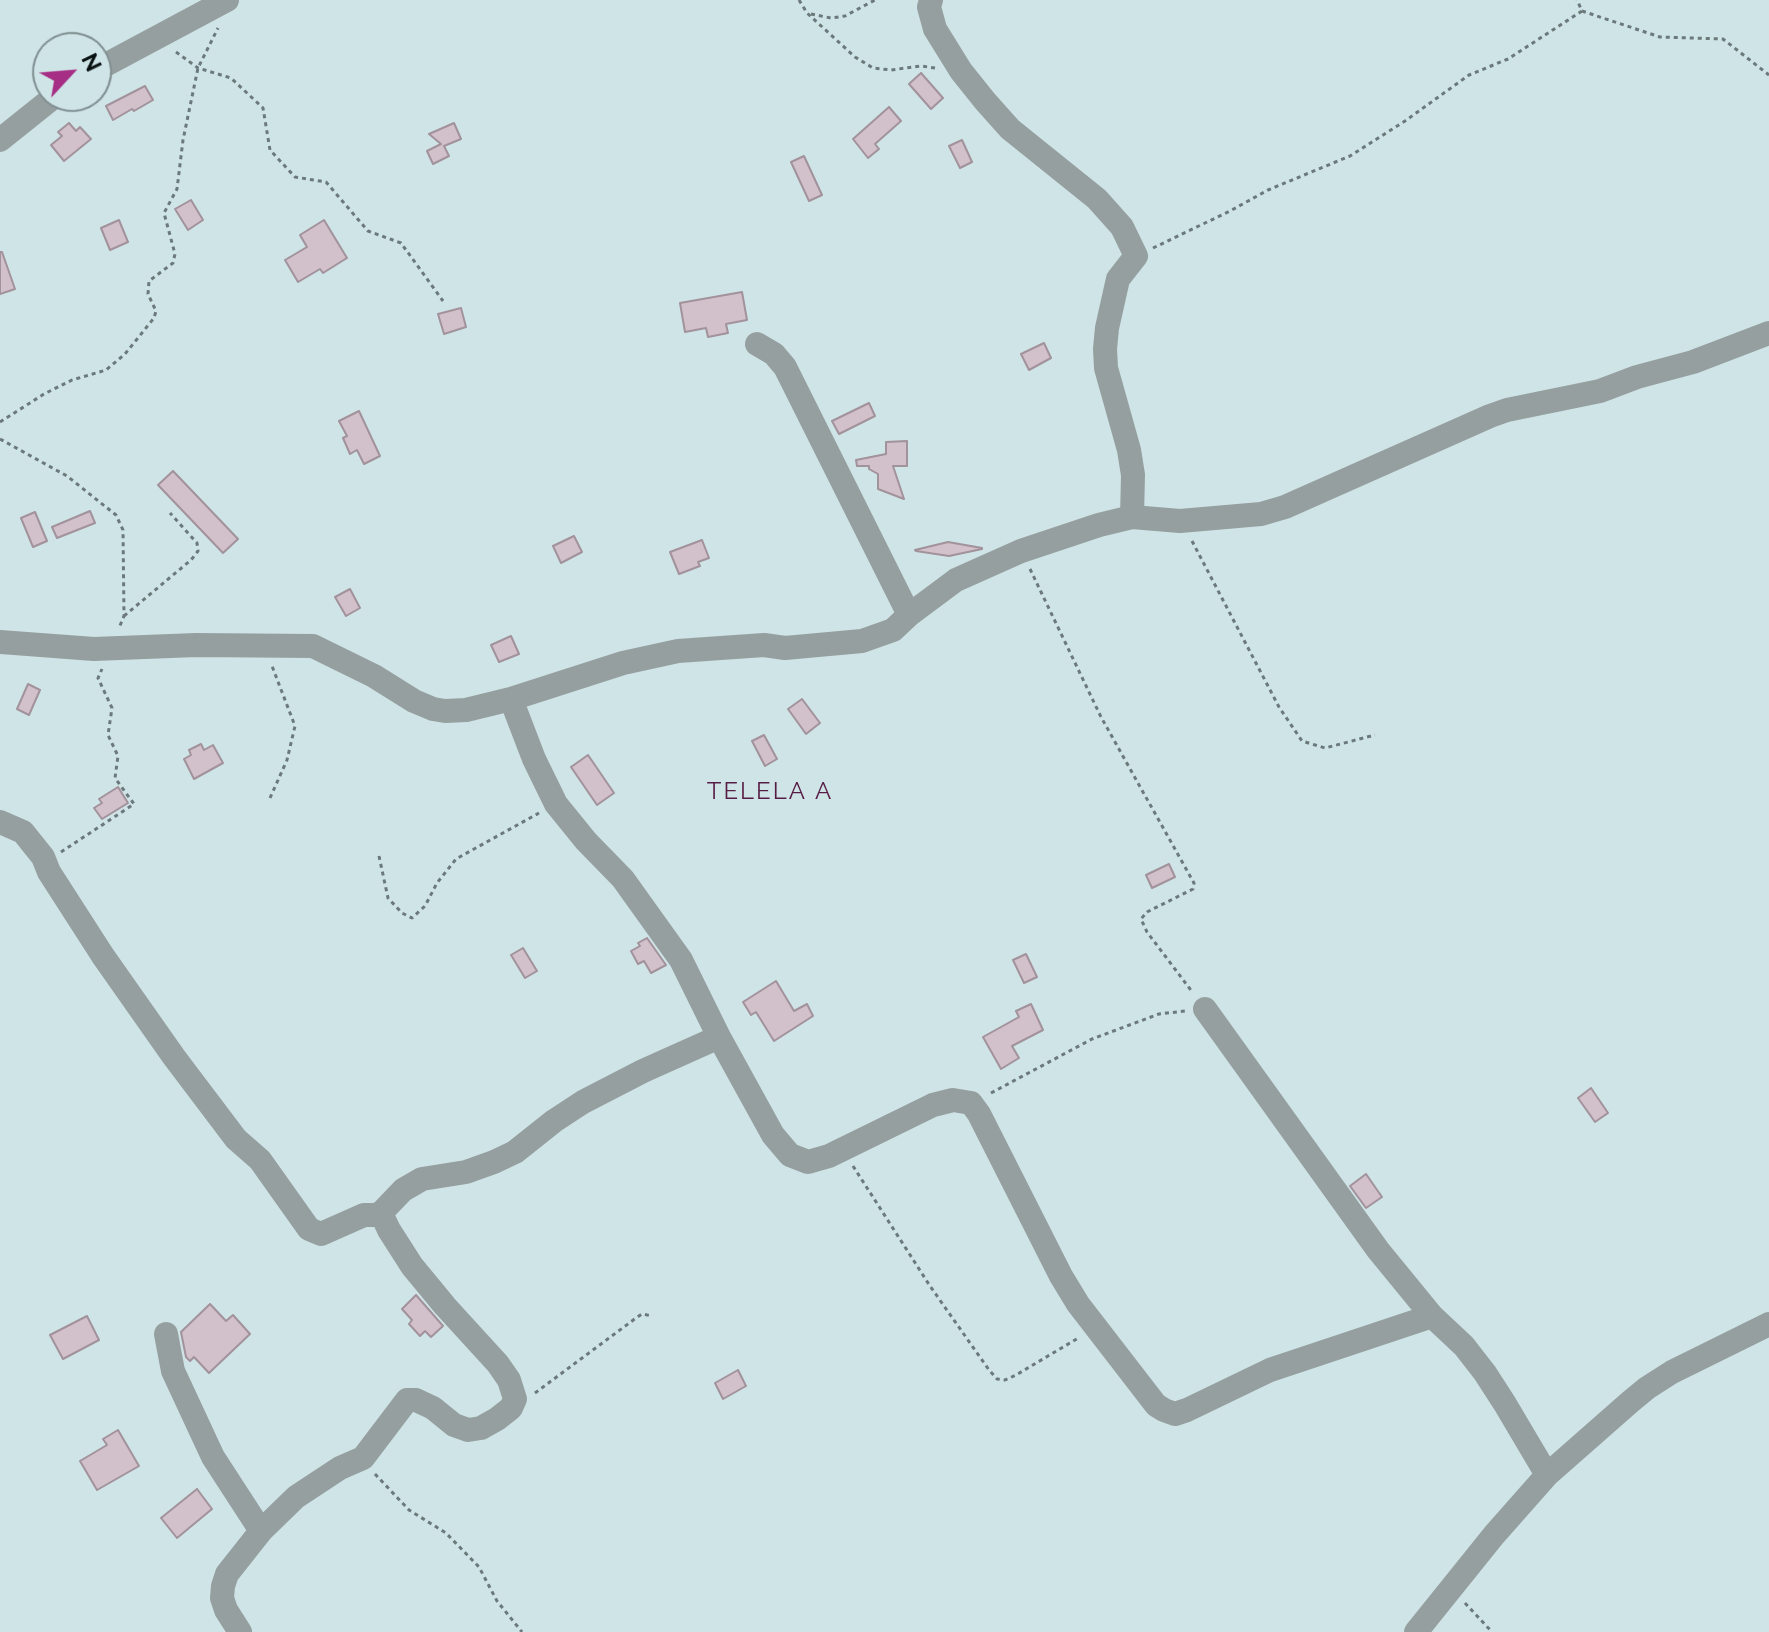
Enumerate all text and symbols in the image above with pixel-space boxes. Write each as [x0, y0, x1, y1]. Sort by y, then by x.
north arrow [32, 32, 112, 112]
text: N [76, 49, 107, 76]
district label: TELELA A [707, 778, 833, 806]

